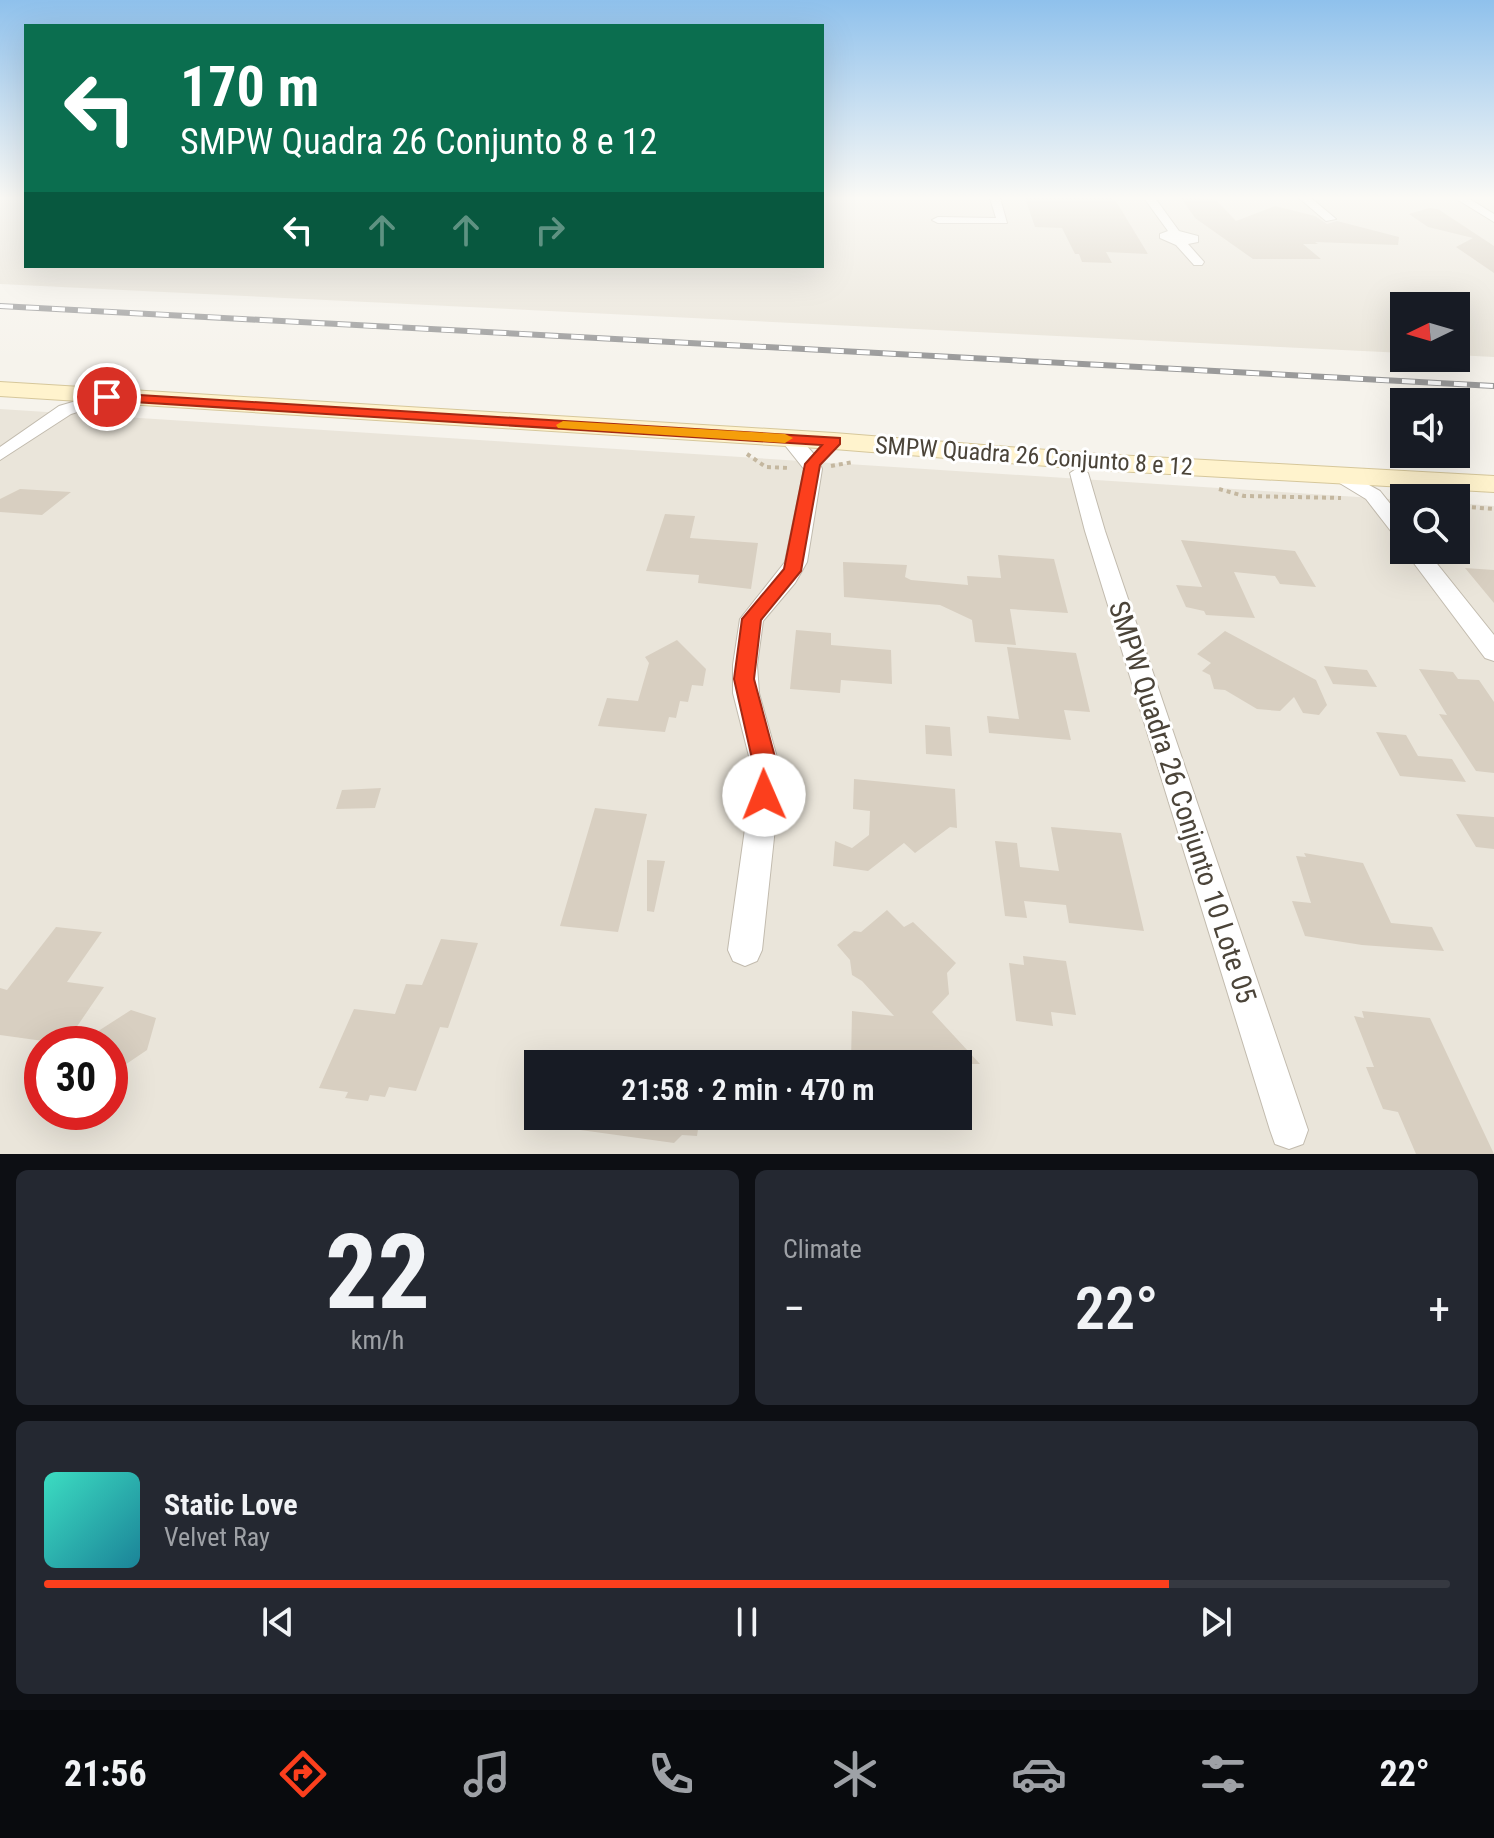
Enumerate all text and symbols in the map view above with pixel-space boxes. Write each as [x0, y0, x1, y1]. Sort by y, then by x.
text: 170 m [180, 54, 319, 120]
icon: left [48, 56, 152, 160]
text: SMPW Quadra 26 Conjunto 8 e 12 [180, 121, 657, 163]
icon: left [276, 208, 320, 252]
icon: ahead [360, 208, 404, 252]
icon: ahead [444, 208, 488, 252]
icon: right [528, 208, 572, 252]
north arrow [1390, 292, 1470, 372]
map controls [1390, 292, 1470, 564]
pin [73, 363, 141, 431]
icon: arrive [85, 375, 129, 419]
button: sound [1390, 388, 1470, 468]
street label: SMPW Quadra 26 Conjunto 8 e 12 [874, 431, 1194, 481]
button: search [1390, 484, 1470, 564]
street label: SMPW Quadra 26 Conjunto 10 Lote 05 [1102, 597, 1263, 1007]
position arrow [722, 753, 806, 837]
speed limit sign: 30 [24, 1026, 128, 1130]
text: 21:58 · 2 min · 470 m [621, 1072, 875, 1107]
text: 22 [325, 1212, 430, 1333]
text: Climate [783, 1234, 862, 1264]
text: 22° [1075, 1273, 1158, 1344]
text: − [783, 1283, 805, 1335]
text: + [1428, 1283, 1450, 1335]
text: km/h [351, 1325, 404, 1355]
text: Static Love [164, 1487, 298, 1522]
text: Velvet Ray [164, 1522, 270, 1552]
icon: previous [256, 1600, 300, 1644]
icon: pause [725, 1600, 769, 1644]
icon: next [1194, 1600, 1238, 1644]
icon: directions [275, 1746, 331, 1802]
icon: music [459, 1746, 515, 1802]
icon: phone [643, 1746, 699, 1802]
icon: climate [827, 1746, 883, 1802]
icon: car [1011, 1746, 1067, 1802]
icon: filters [1195, 1746, 1251, 1802]
text: 21:56 [64, 1753, 147, 1795]
text: 22° [1379, 1753, 1430, 1795]

